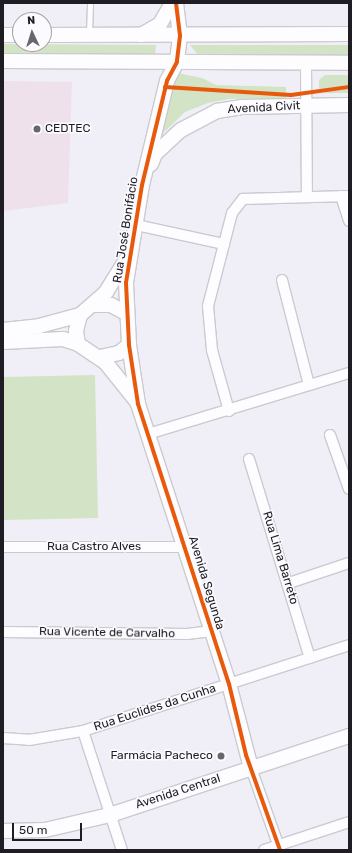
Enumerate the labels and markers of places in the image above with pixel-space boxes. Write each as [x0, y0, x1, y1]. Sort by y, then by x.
place label: CEDTEC [45, 122, 90, 136]
marker: CEDTEC [32, 124, 42, 134]
place label: Farmácia Pacheco [110, 749, 213, 763]
marker: Farmácia Pacheco [216, 751, 226, 761]

